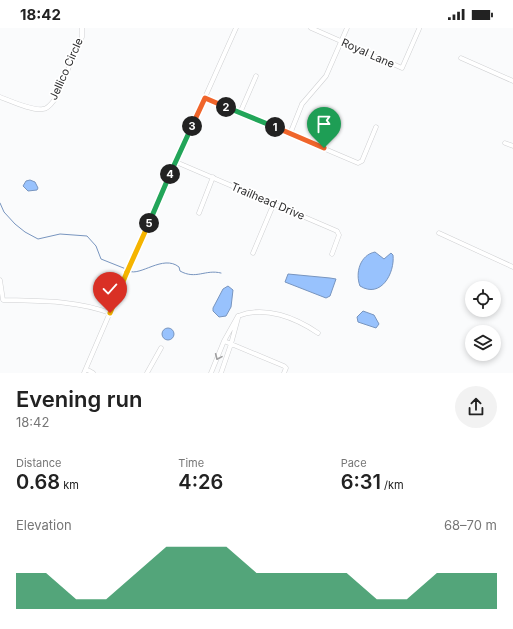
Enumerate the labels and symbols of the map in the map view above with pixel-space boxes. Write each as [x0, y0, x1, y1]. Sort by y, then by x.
street label: Royal Lane [339, 35, 397, 71]
street label: Jellico Circle [46, 36, 86, 102]
pin: 2 [216, 97, 236, 117]
pin [307, 107, 341, 148]
pin: 3 [182, 116, 202, 136]
pin: 1 [265, 117, 285, 137]
pin: 4 [160, 164, 180, 184]
street label: Trailhead Drive [229, 179, 307, 223]
pin: 5 [139, 213, 159, 233]
pin [93, 272, 127, 313]
one-way arrow [215, 352, 223, 360]

